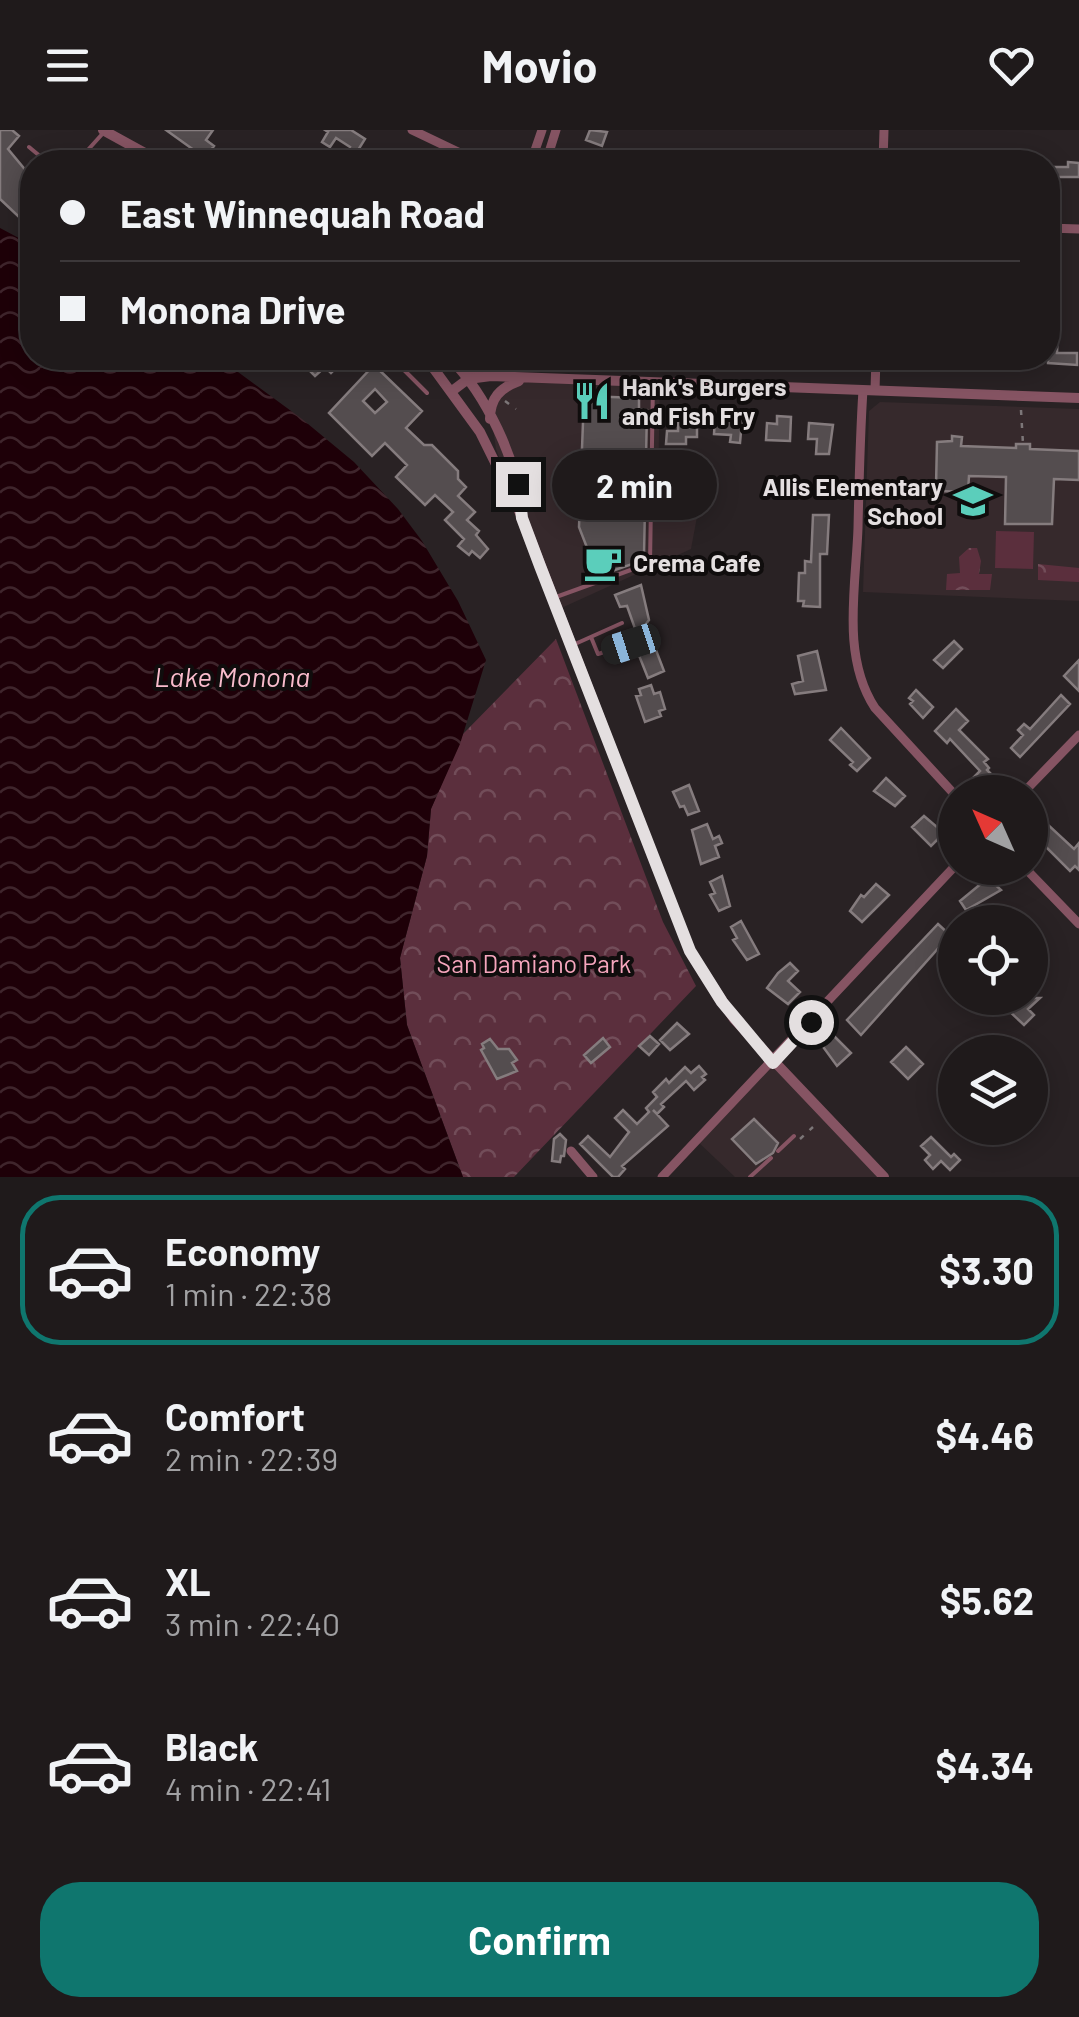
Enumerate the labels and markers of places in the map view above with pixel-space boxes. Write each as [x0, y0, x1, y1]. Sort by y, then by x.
place label: Hank's Burgers and Fish Fry [622, 371, 787, 430]
restaurant icon: Hank's Burgers and Fish Fry [571, 380, 613, 422]
place label: Allis Elementary School [762, 471, 943, 530]
school or university icon: Allis Elementary School [952, 480, 994, 522]
cafe icon: Crema Cafe [582, 542, 624, 584]
place label: Crema Cafe [633, 547, 761, 577]

